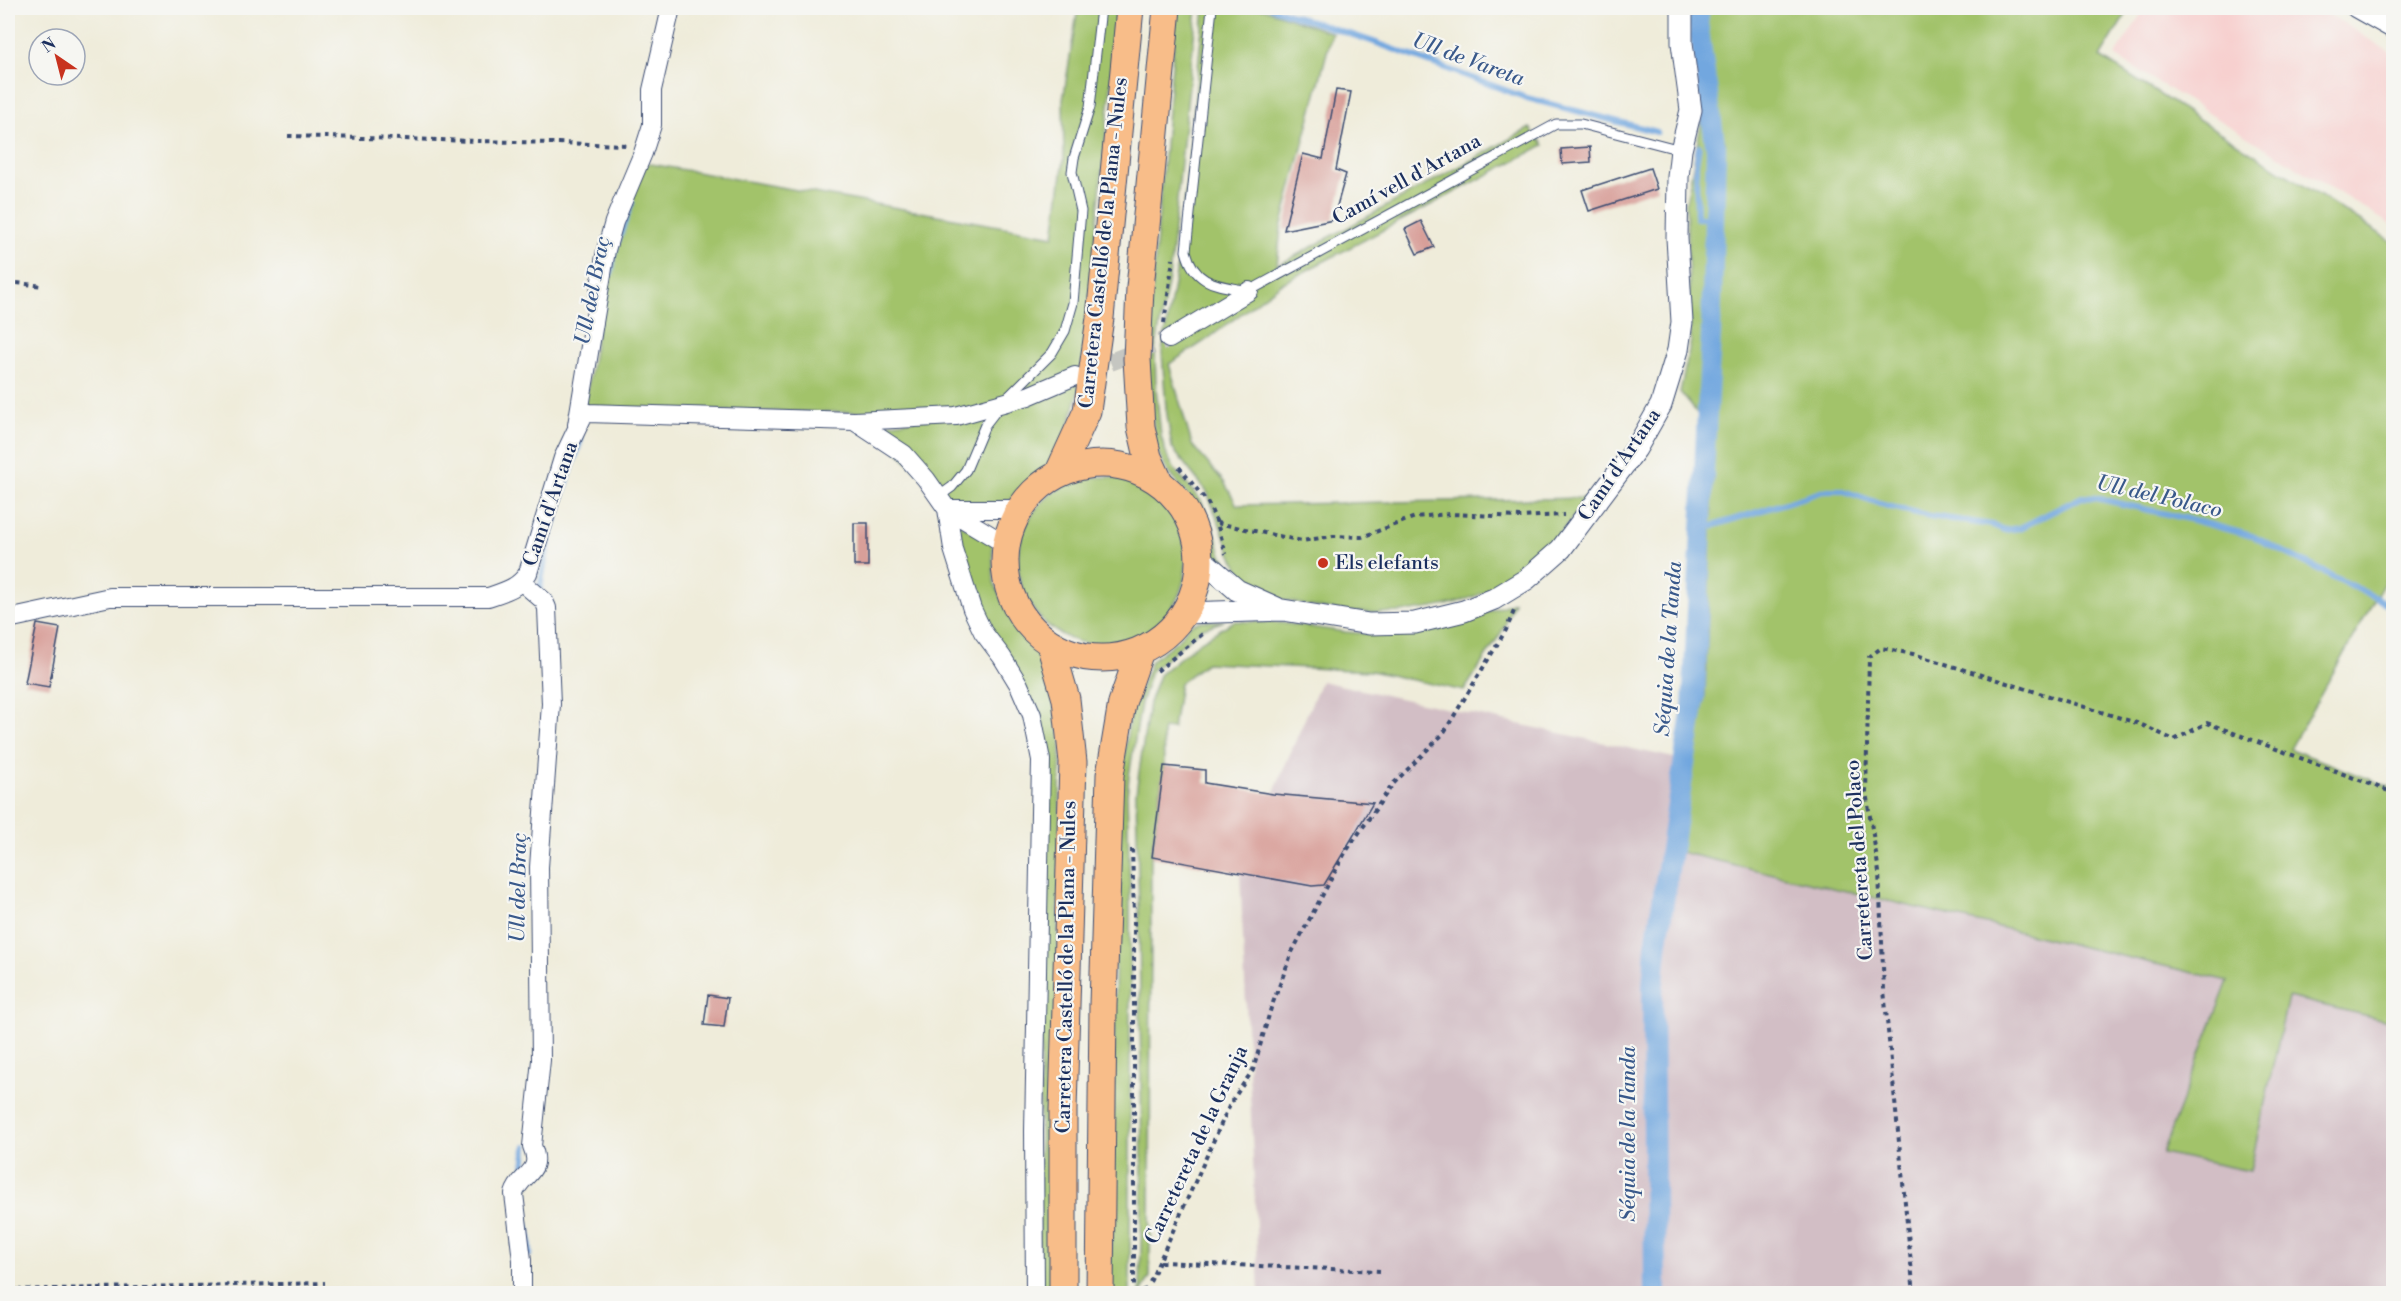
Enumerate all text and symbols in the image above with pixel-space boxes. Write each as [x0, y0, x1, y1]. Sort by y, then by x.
north arrow [27, 27, 87, 87]
water label: Ull de Vareta [1408, 28, 1528, 92]
text: N [38, 34, 60, 57]
street label: Carretera Castelló de la Plana - Nules [1074, 76, 1134, 410]
street label: Camí vell d'Artana [1328, 128, 1486, 231]
water label: Ull del Braç [570, 234, 616, 347]
street label: Camí d'Artana [1573, 403, 1667, 526]
street label: Camí d'Artana [518, 437, 584, 570]
water label: Ull del Polaco [2094, 470, 2224, 524]
place label: Els elefants [1335, 551, 1439, 576]
marker: Els elefants [1316, 556, 1330, 570]
water label: Séquia de la Tanda [1650, 560, 1688, 737]
street label: Carretereta del Polaco [1841, 759, 1879, 961]
street label: Carretera Castelló de la Plana - Nules [1052, 800, 1082, 1134]
water label: Ull del Braç [505, 833, 533, 943]
street label: Carretereta de la Granja [1140, 1041, 1254, 1248]
water label: Séquia de la Tanda [1616, 1046, 1642, 1222]

